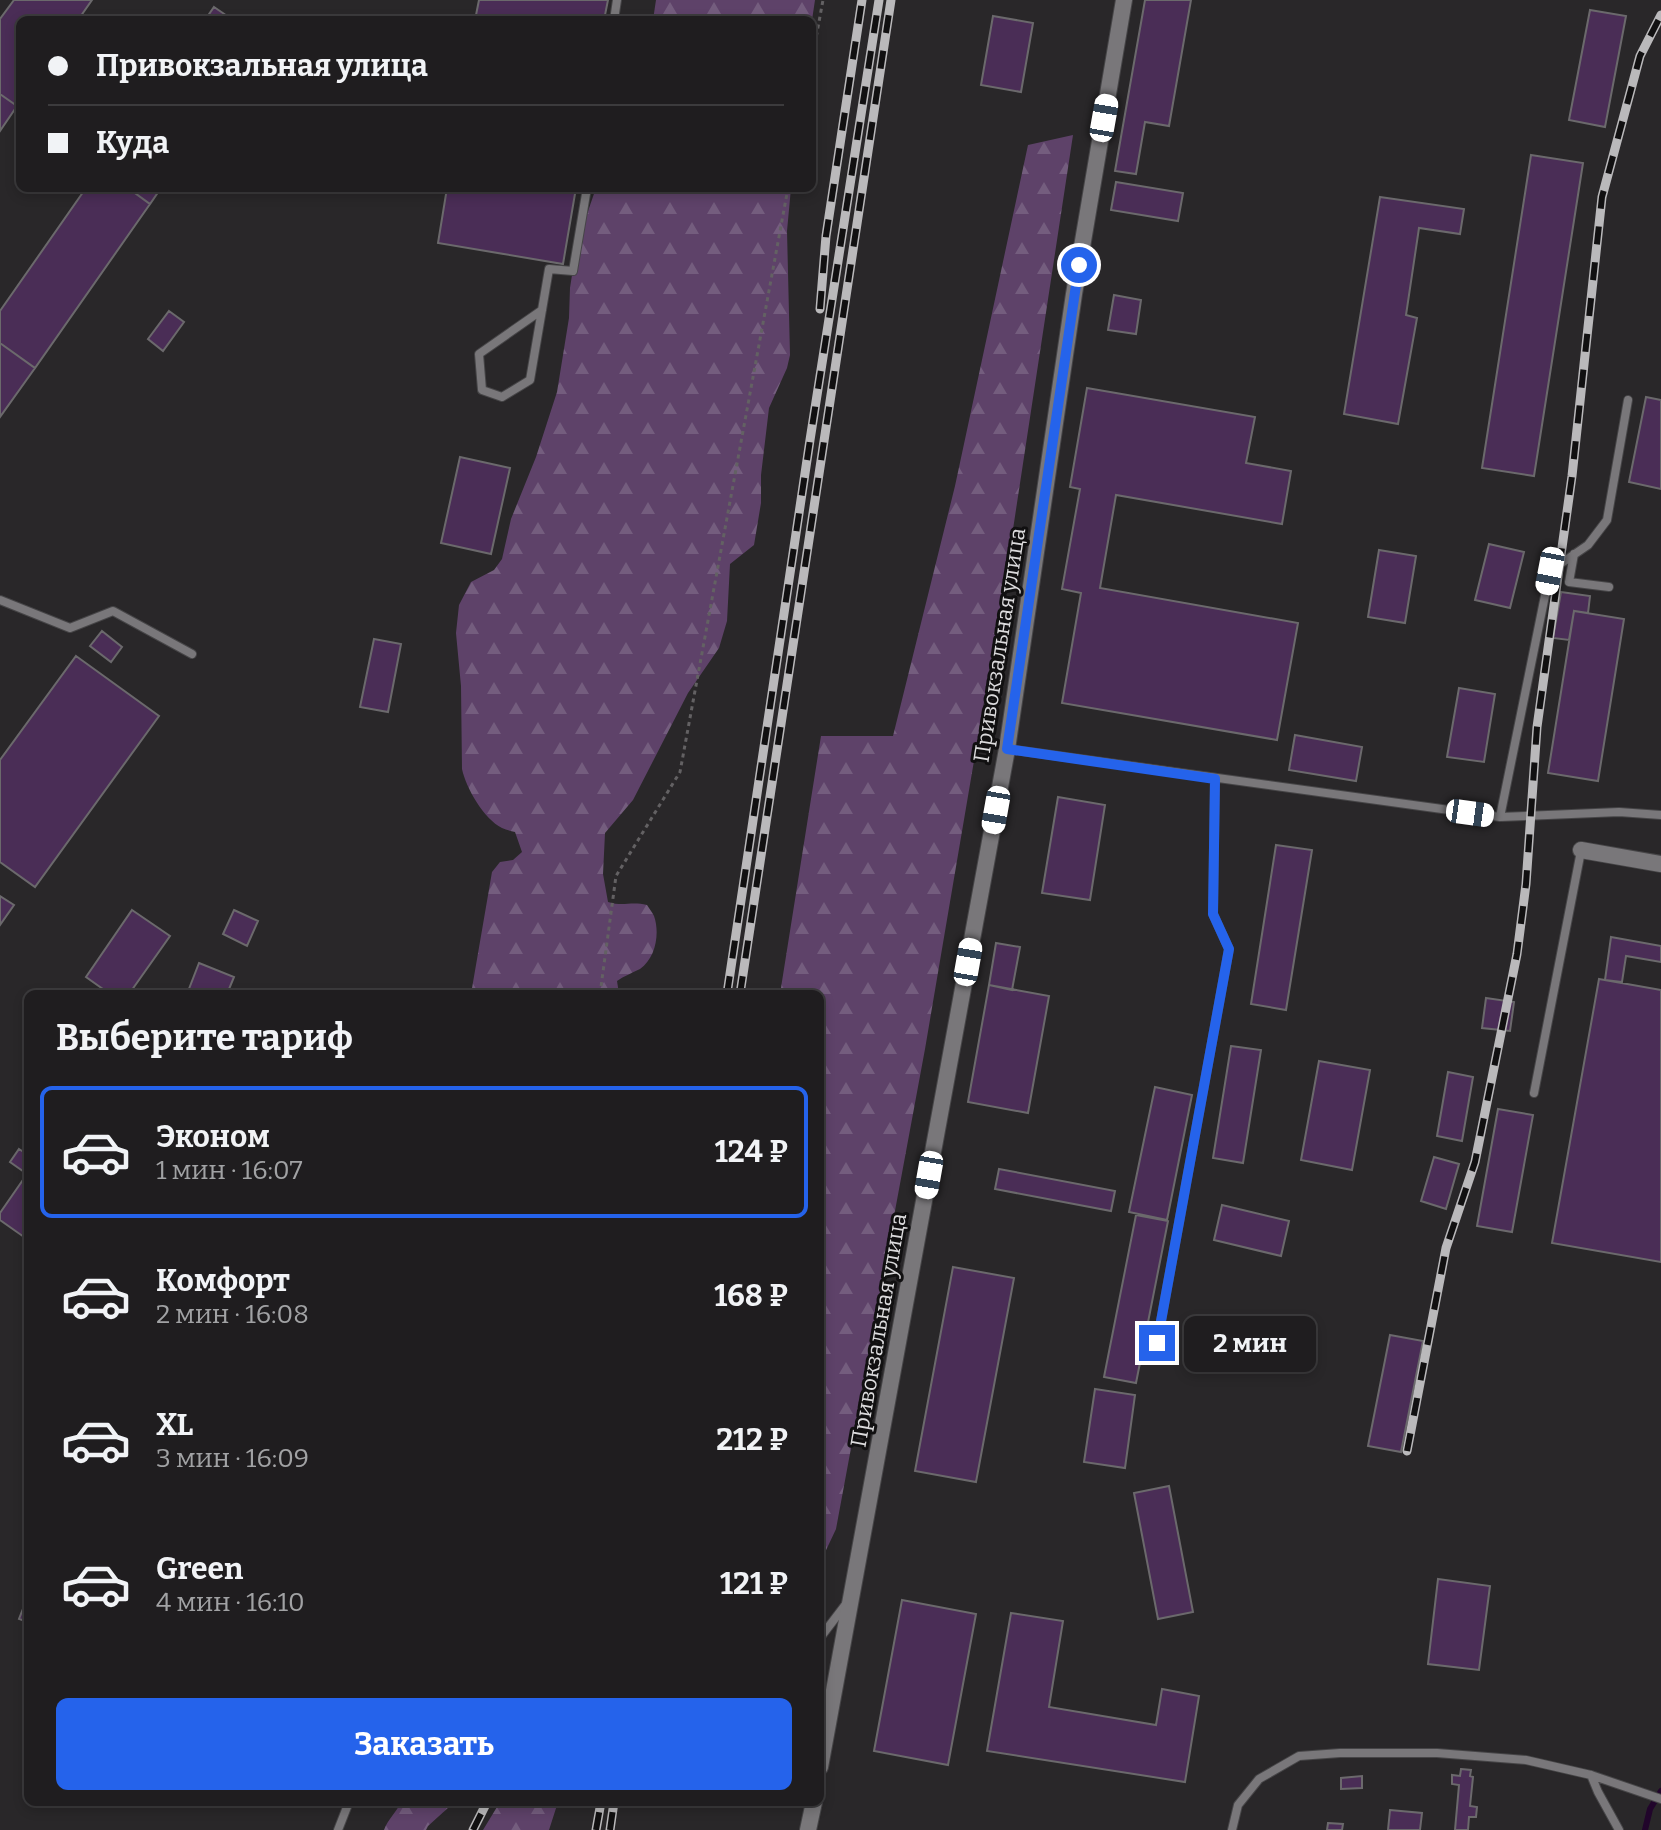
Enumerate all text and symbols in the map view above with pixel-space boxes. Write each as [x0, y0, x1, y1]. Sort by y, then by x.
text: Привокзальная улица [96, 48, 428, 84]
car [1088, 92, 1120, 144]
text: Куда [96, 125, 169, 161]
route start [1061, 247, 1097, 283]
street label: Привокзальная улица [968, 526, 1031, 764]
car [1534, 545, 1566, 597]
car [980, 784, 1012, 836]
car [1445, 798, 1495, 828]
car [952, 936, 984, 988]
text: Выберите тариф [56, 1016, 353, 1060]
icon: car [60, 1116, 132, 1188]
text: Эконом [156, 1119, 270, 1155]
text: 124 ₽ [715, 1134, 788, 1170]
car [913, 1149, 945, 1201]
text: 1 мин · 16:07 [156, 1155, 303, 1186]
street label: Привокзальная улица [845, 1211, 912, 1449]
icon: car [60, 1260, 132, 1332]
text: Комфорт [156, 1263, 290, 1299]
text: 168 ₽ [714, 1278, 788, 1314]
text: 2 мин · 16:08 [156, 1299, 309, 1330]
callout: 2 мин [1185, 1315, 1317, 1371]
route end [1139, 1325, 1175, 1361]
text: 2 мин [1213, 1328, 1287, 1359]
icon: car [60, 1404, 132, 1476]
text: XL [156, 1407, 193, 1443]
text: 212 ₽ [716, 1422, 788, 1458]
text: 3 мин · 16:09 [156, 1443, 309, 1474]
icon: car [60, 1548, 132, 1620]
text: Green [156, 1551, 243, 1587]
text: 121 ₽ [720, 1566, 788, 1602]
text: 4 мин · 16:10 [156, 1587, 305, 1618]
button: Заказать [56, 1698, 792, 1790]

